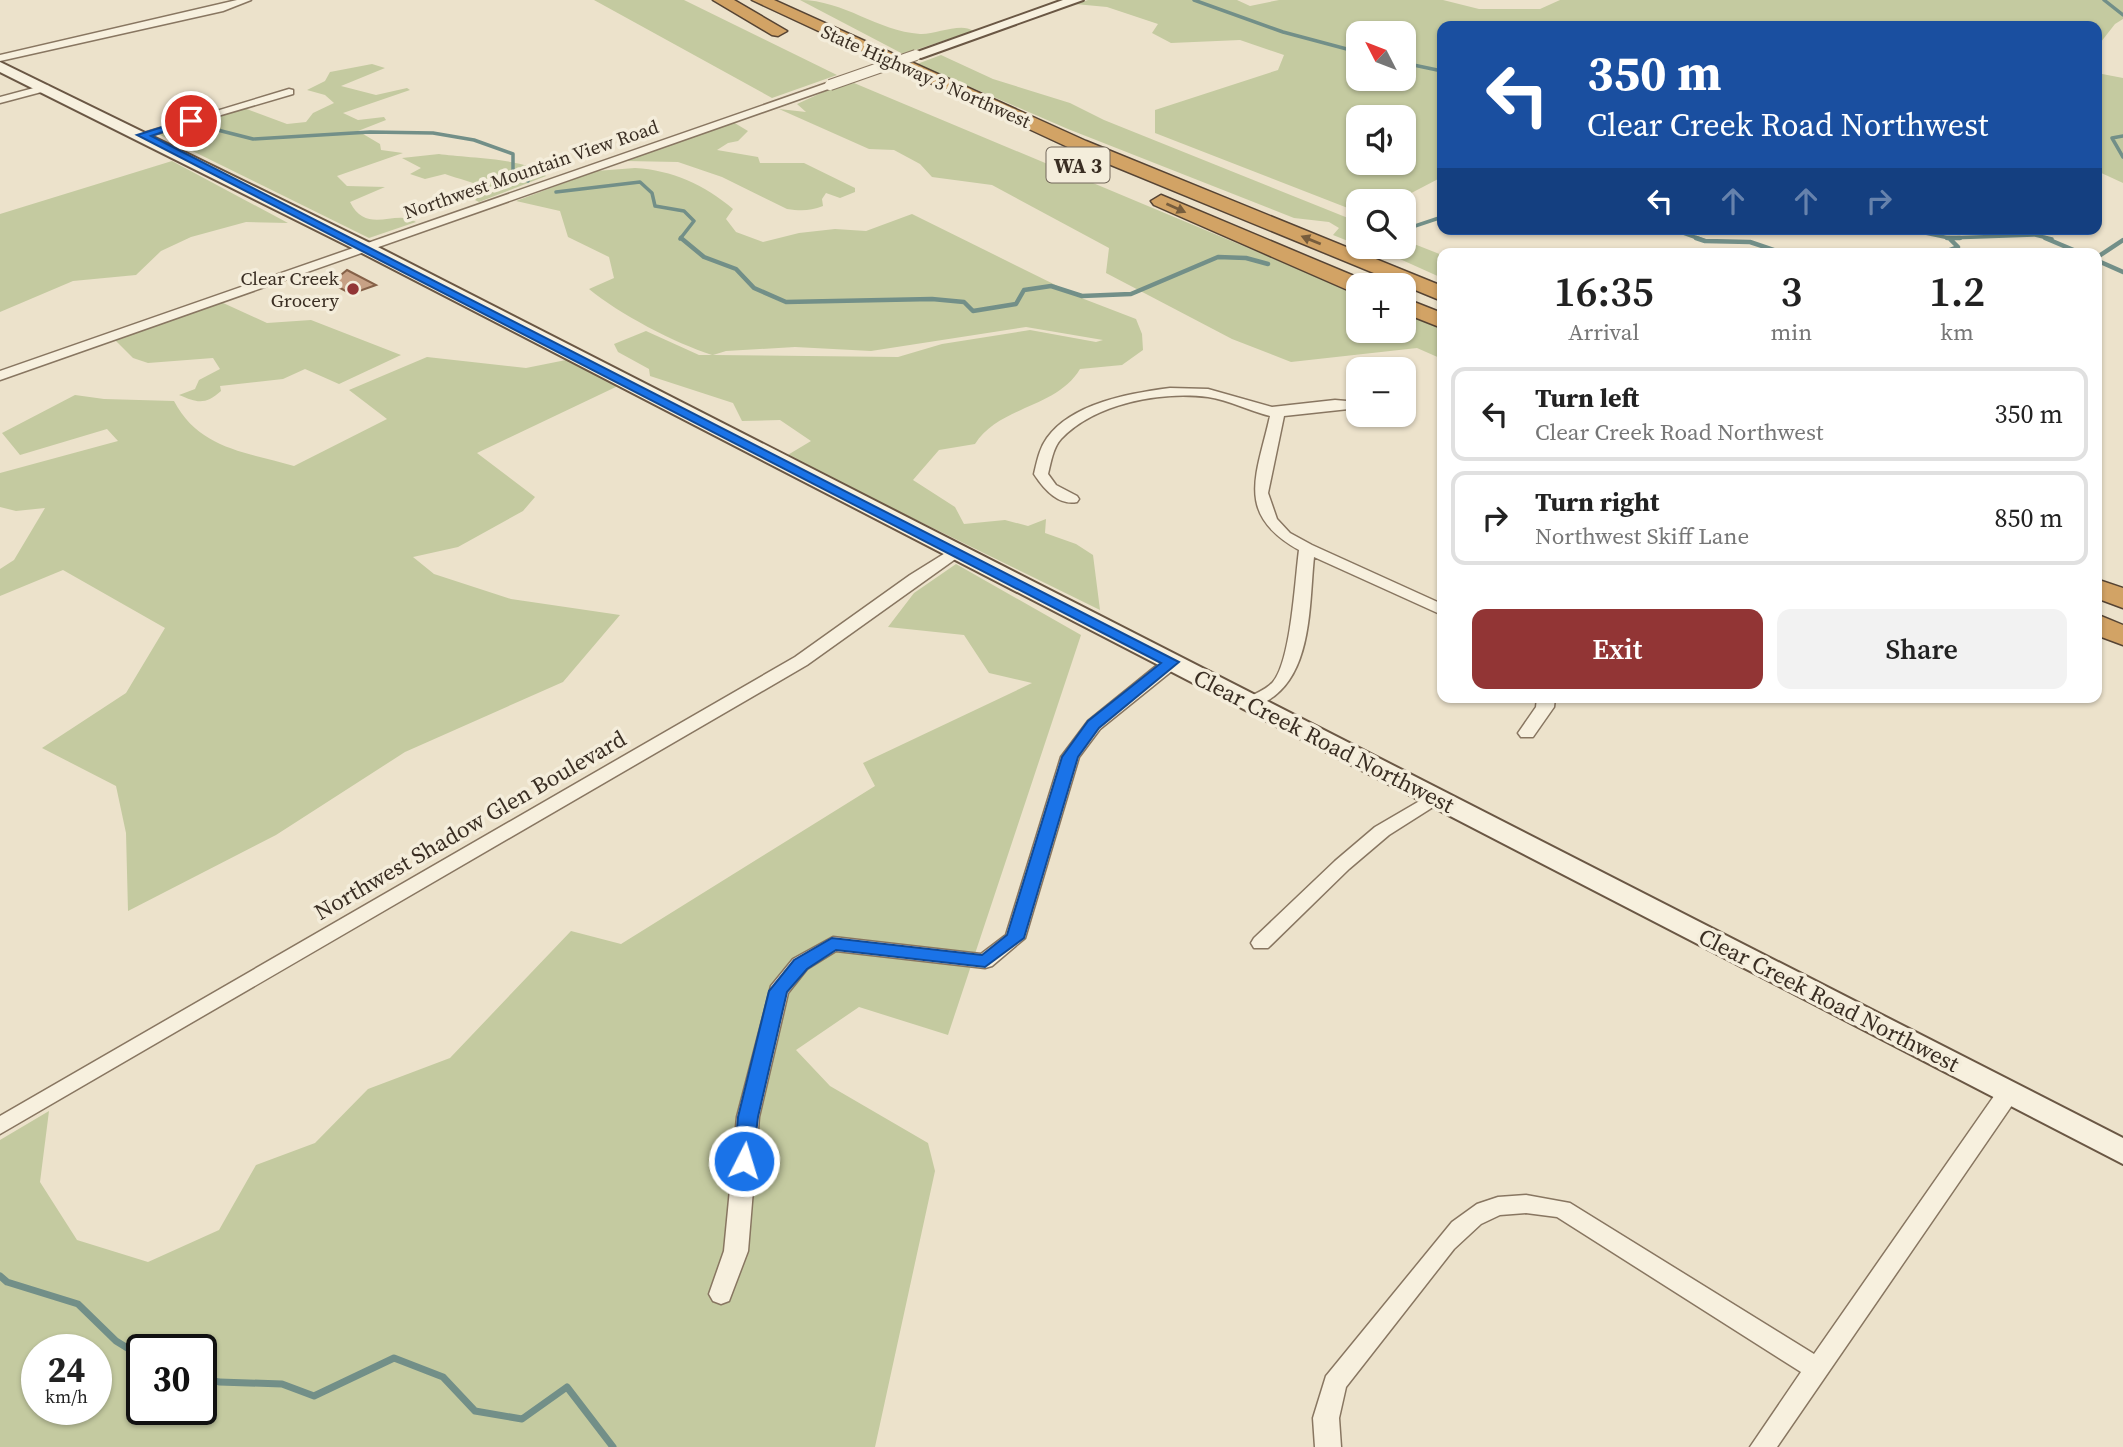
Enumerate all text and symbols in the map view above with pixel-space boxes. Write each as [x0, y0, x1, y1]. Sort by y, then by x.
street label: State Highway 3 Northwest [817, 18, 1035, 134]
north arrow [1346, 21, 1416, 91]
map controls [1346, 21, 1416, 427]
text: 350 m [1587, 39, 1722, 106]
icon: left [1472, 49, 1563, 140]
pin [161, 91, 221, 151]
icon: arrive [172, 102, 210, 140]
text: Clear Creek Road Northwest [1587, 103, 1988, 147]
button: sound [1346, 105, 1416, 175]
street label: Northwest Mountain View Road [400, 113, 662, 225]
road number: WA 3 [1046, 148, 1110, 182]
icon: left [1641, 182, 1679, 220]
icon: ahead [1714, 182, 1752, 220]
icon: ahead [1787, 182, 1825, 220]
icon: right [1860, 182, 1898, 220]
button: search [1346, 189, 1416, 259]
one-way arrow [1166, 202, 1186, 214]
one-way arrow [1300, 234, 1321, 245]
text: 16:35 [1554, 262, 1654, 320]
text: 3 [1780, 262, 1802, 320]
text: 1.2 [1929, 262, 1985, 320]
place label: Clear Creek Grocery [240, 265, 340, 313]
button: + [1346, 273, 1416, 343]
marker: Clear Creek Grocery [345, 281, 361, 297]
text: Arrival [1568, 316, 1639, 348]
text: min [1771, 316, 1812, 348]
text: km [1940, 316, 1974, 348]
button: − [1346, 357, 1416, 427]
text: Turn left [1535, 380, 1639, 416]
icon: left [1476, 395, 1514, 433]
text: 350 m [1995, 396, 2063, 432]
text: Clear Creek Road Northwest [1535, 416, 1824, 448]
text: Turn right [1535, 484, 1659, 520]
icon: right [1476, 499, 1514, 537]
text: 850 m [1995, 500, 2063, 536]
text: Northwest Skiff Lane [1535, 520, 1749, 552]
button: Exit [1472, 609, 1763, 689]
button: Share [1777, 609, 2067, 689]
street label: Clear Creek Road Northwest [1188, 661, 1460, 821]
street label: Northwest Shadow Glen Boulevard [308, 722, 632, 928]
street label: Clear Creek Road Northwest [1693, 920, 1965, 1080]
position arrow [707, 1124, 781, 1198]
speed limit sign: 30 [126, 1334, 217, 1425]
text: 24 [48, 1346, 85, 1394]
text: km/h [45, 1384, 88, 1409]

